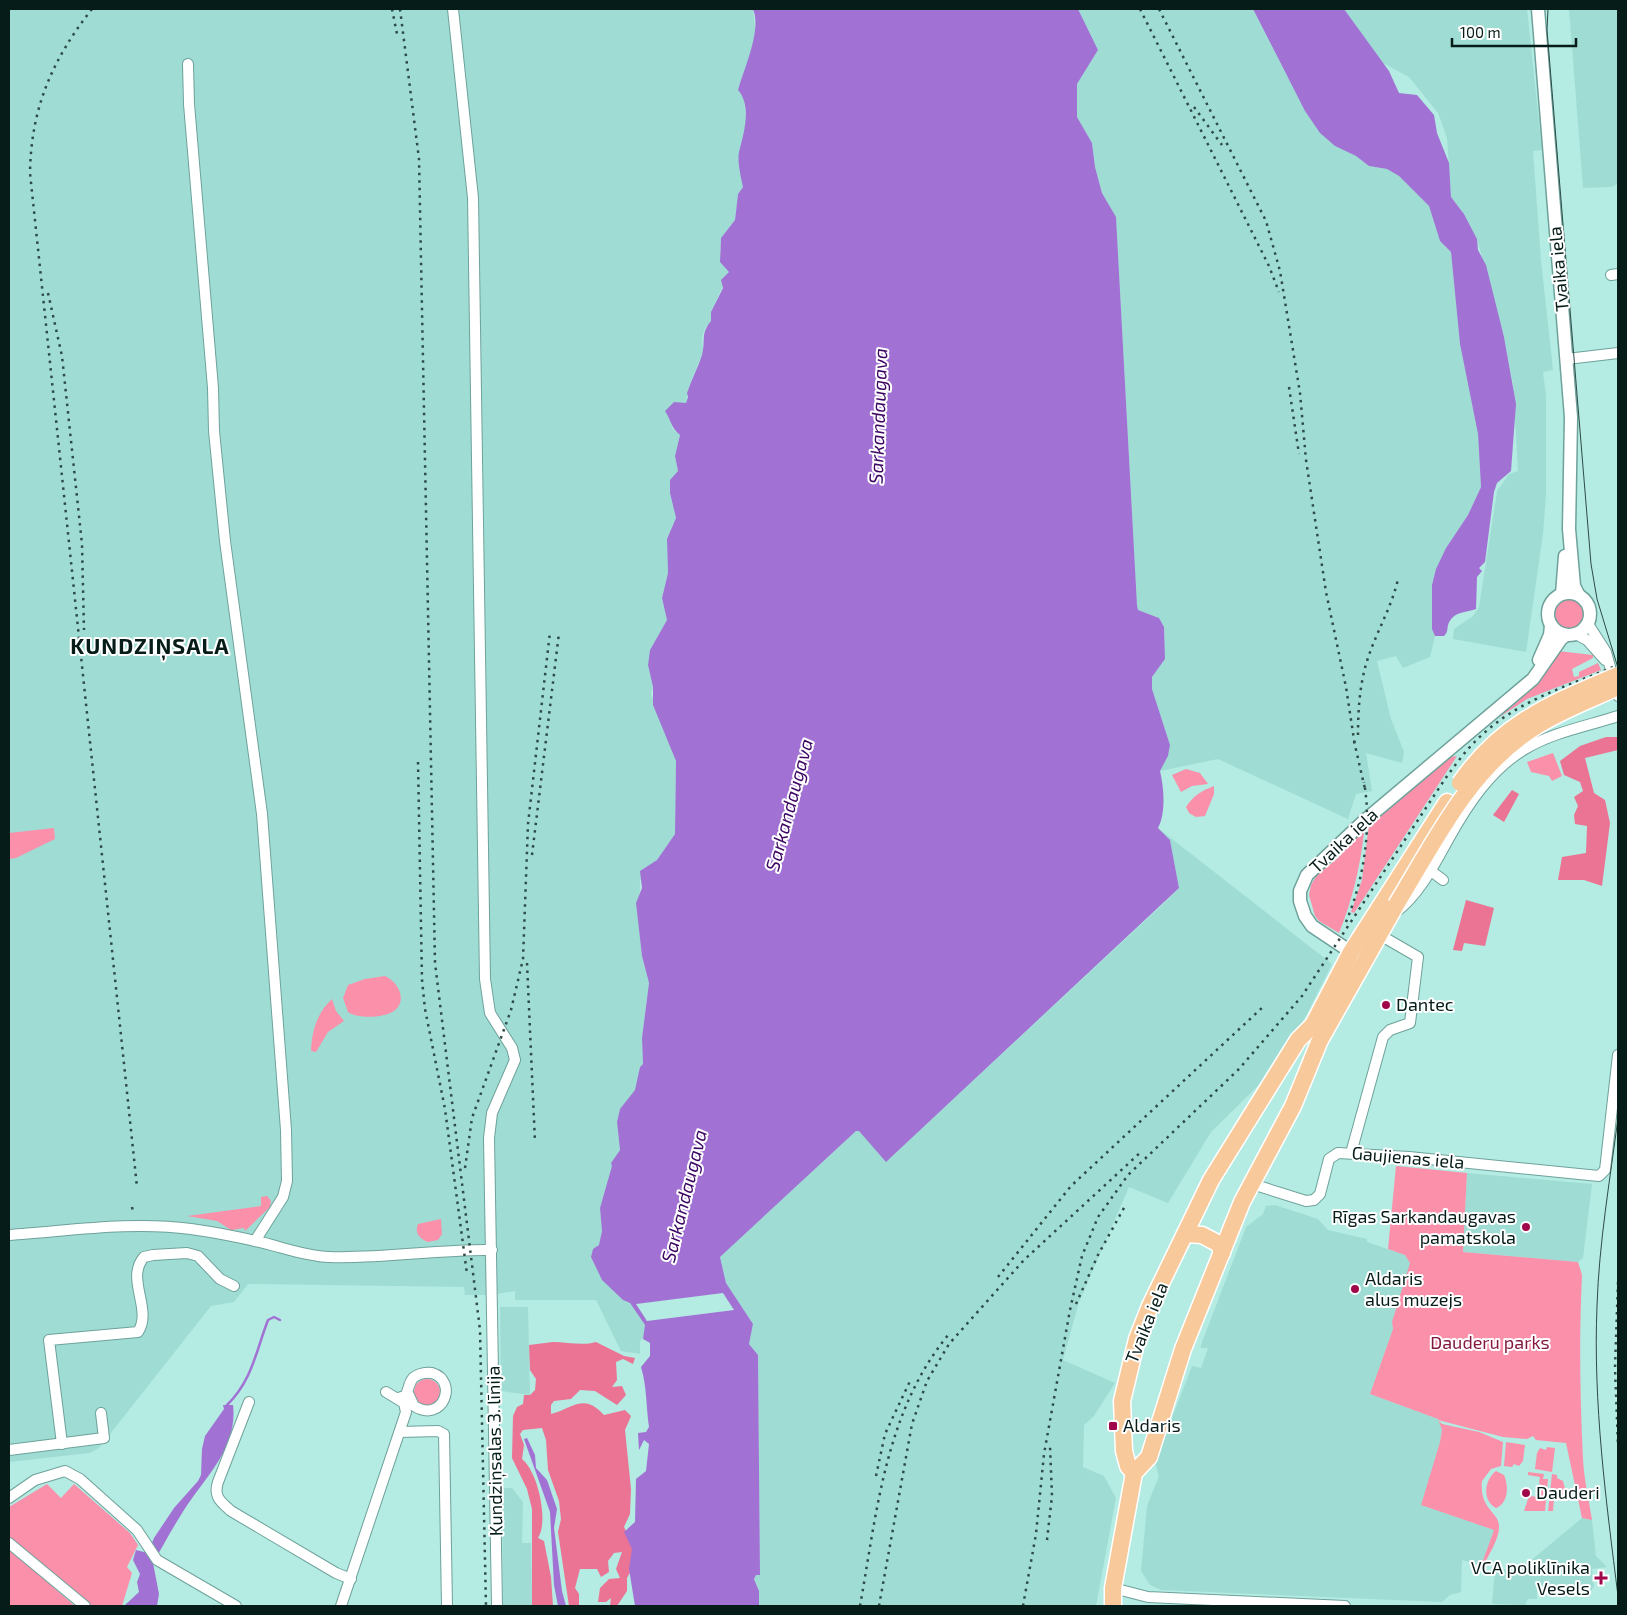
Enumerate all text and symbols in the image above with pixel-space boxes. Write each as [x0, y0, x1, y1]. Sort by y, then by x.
scale bar [1452, 15, 1576, 47]
text: 100 m [1460, 23, 1501, 41]
street label: Tvaika iela [1543, 226, 1573, 313]
water label: Sarkandaugava [864, 348, 891, 484]
district label: KUNDZIŅSALA [70, 632, 230, 661]
water label: Sarkandaugava [760, 736, 817, 874]
street label: Tvaika iela [1305, 803, 1382, 877]
place label: Dantec [1396, 993, 1454, 1015]
marker: Dantec [1380, 999, 1392, 1011]
water label: Sarkandaugava [656, 1127, 711, 1265]
street label: Gaujienas iela [1351, 1141, 1465, 1173]
place label: Rīgas Sarkandaugavas pamatskola [1332, 1205, 1516, 1248]
marker: Rīgas Sarkandaugavas pamatskola [1520, 1221, 1532, 1233]
place label: Aldaris alus muzejs [1365, 1267, 1462, 1310]
street label: Tvaika iela [1120, 1279, 1172, 1366]
marker: Aldaris alus muzejs [1349, 1283, 1361, 1295]
park label: Dauderu parks [1430, 1331, 1550, 1353]
street label: Kundziņsalas 3. līnija [482, 1366, 507, 1536]
place label: Aldaris [1123, 1414, 1181, 1436]
marker: Aldaris [1107, 1420, 1119, 1432]
place label: Dauderi [1536, 1481, 1600, 1503]
marker: Dauderi [1520, 1487, 1532, 1499]
place label: VCA poliklīnika Vesels [1471, 1556, 1590, 1599]
marker: VCA poliklīnika Vesels [1594, 1571, 1608, 1585]

